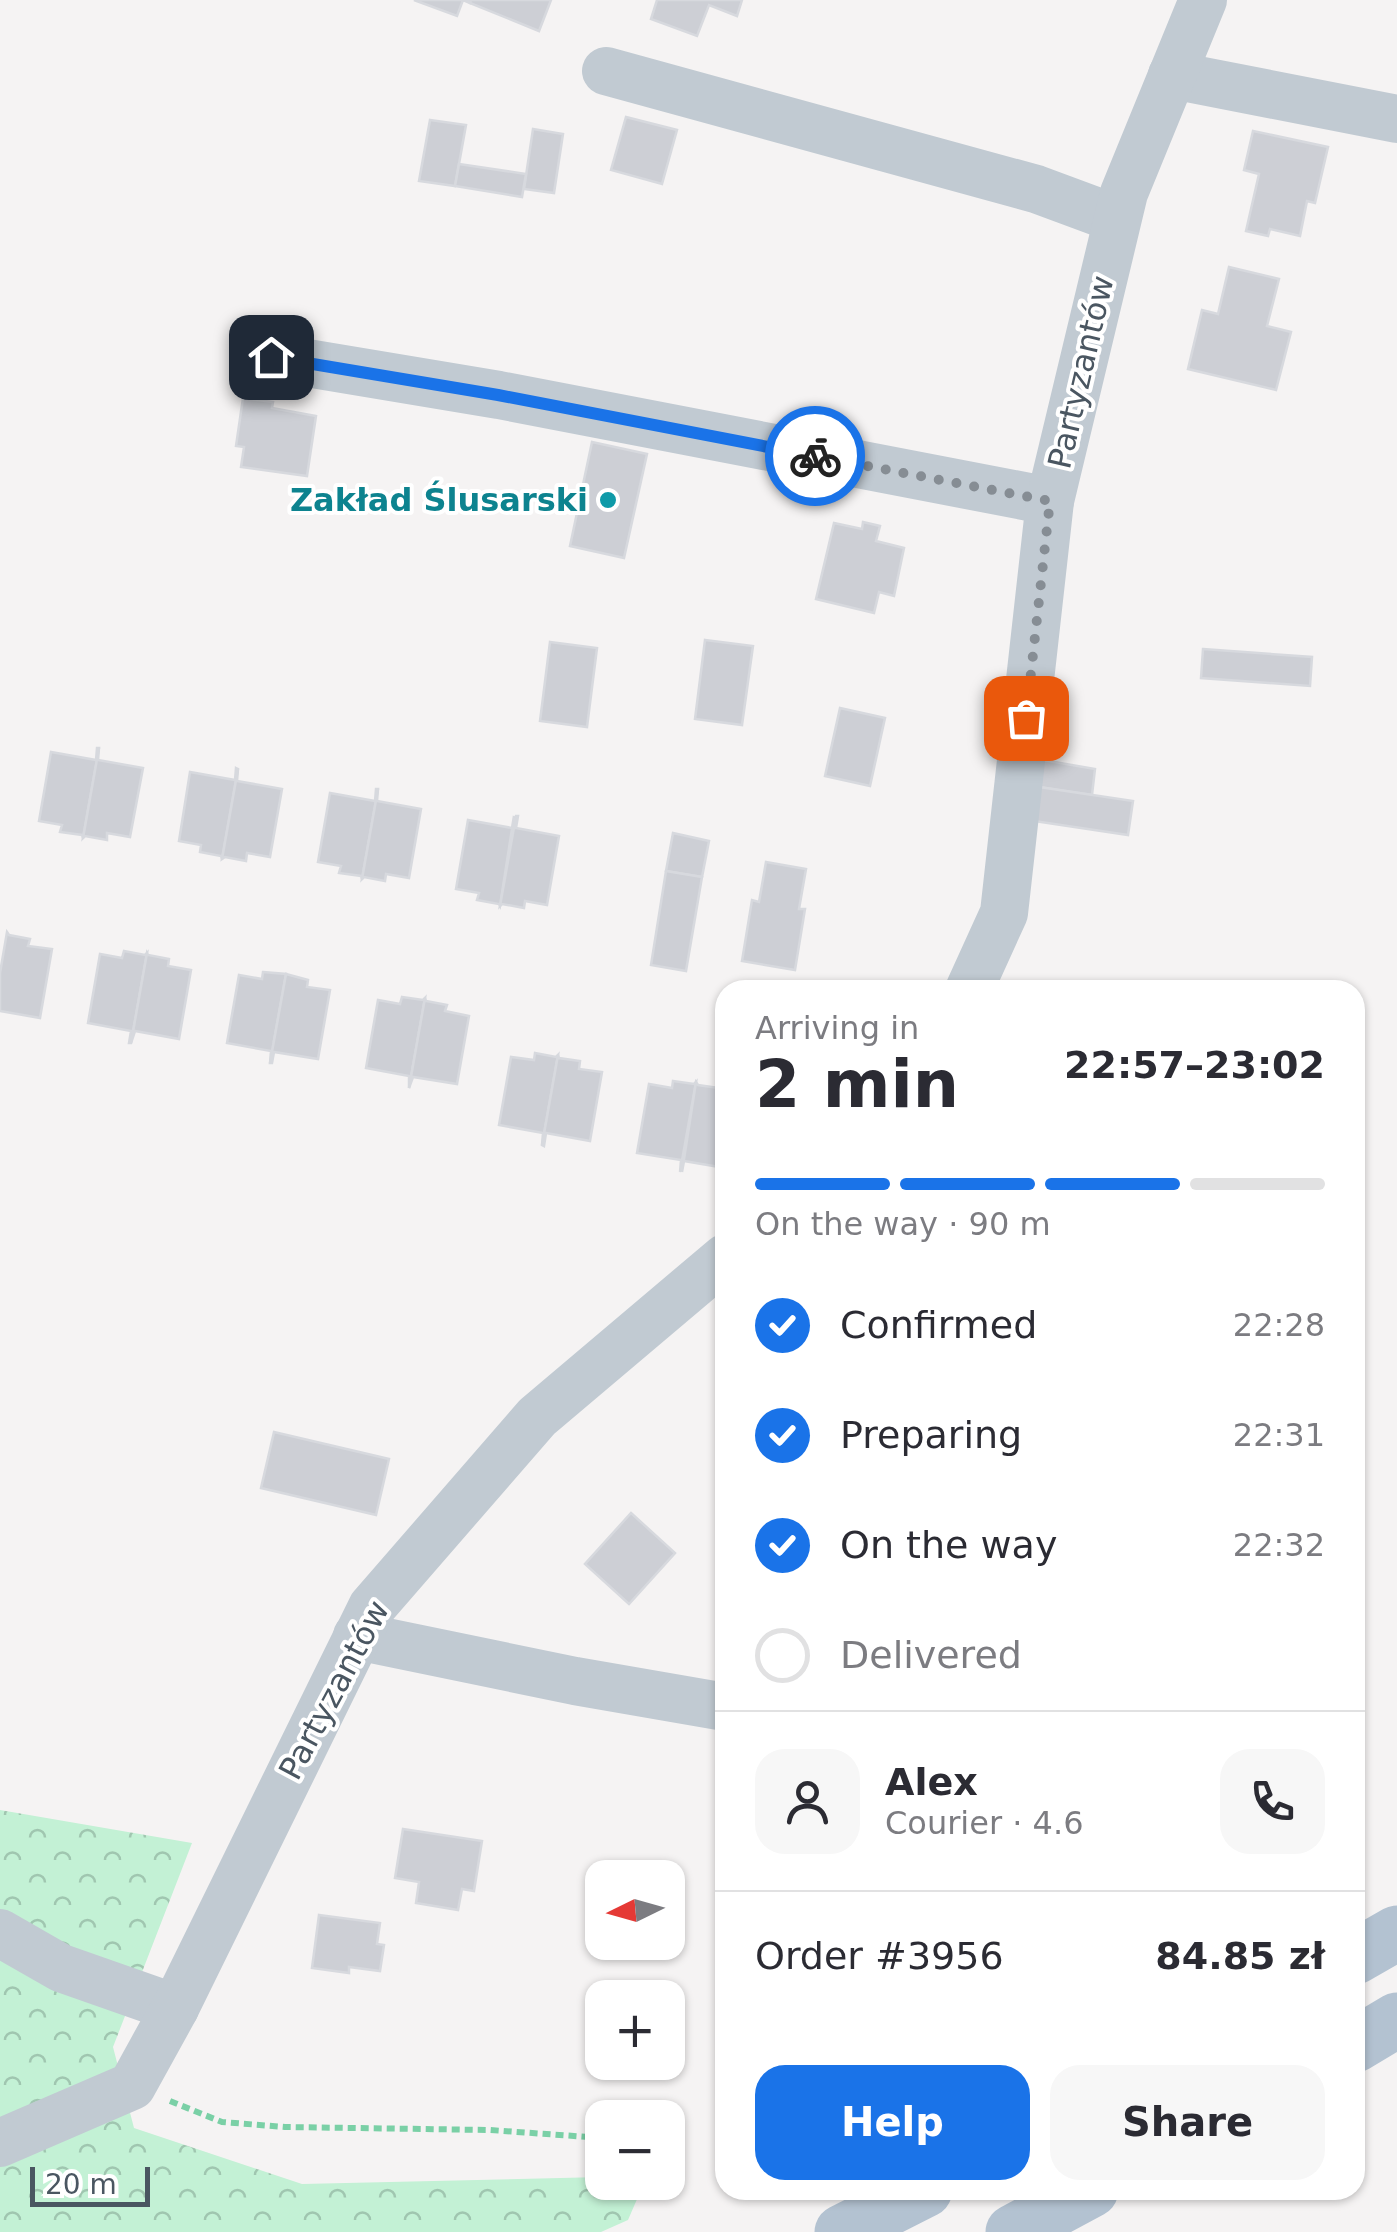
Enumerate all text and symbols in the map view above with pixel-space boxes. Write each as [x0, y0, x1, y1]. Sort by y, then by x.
street label: Partyzantów [1040, 272, 1122, 472]
pin [229, 315, 314, 400]
icon: home [244, 330, 299, 385]
courier [765, 406, 865, 506]
icon: bike [788, 429, 843, 484]
place label: Zakład Ślusarski [290, 480, 588, 519]
marker: Zakład Ślusarski [597, 489, 619, 511]
pin [984, 676, 1069, 761]
icon: bag [999, 691, 1054, 746]
text: Arriving in [755, 1009, 919, 1047]
text: 22:57–23:02 [1064, 1043, 1325, 1087]
text: 2 min [755, 1047, 959, 1122]
text: On the way · 90 m [755, 1205, 1051, 1243]
icon: check [755, 1298, 810, 1353]
text: Confirmed [840, 1303, 1037, 1347]
text: 22:28 [1233, 1306, 1325, 1344]
icon: check [755, 1408, 810, 1463]
text: Preparing [840, 1413, 1022, 1457]
text: 22:31 [1233, 1416, 1325, 1454]
icon: check [755, 1518, 810, 1573]
text: On the way [840, 1523, 1057, 1567]
text: 22:32 [1233, 1526, 1325, 1564]
street label: Partyzantów [271, 1594, 397, 1786]
text: Delivered [840, 1633, 1022, 1677]
button: person [755, 1749, 860, 1854]
button: phone [1220, 1749, 1325, 1854]
text: Alex [885, 1760, 978, 1804]
text: Courier · 4.6 [885, 1804, 1084, 1842]
north arrow [585, 1860, 685, 1960]
map controls [585, 1860, 685, 2200]
text: Order #3956 [755, 1934, 1004, 1978]
text: 84.85 zł [1155, 1934, 1325, 1978]
button: + [585, 1980, 685, 2080]
button: Help [755, 2065, 1030, 2180]
button: Share [1050, 2065, 1325, 2180]
button: − [585, 2100, 685, 2200]
scale bar [30, 2162, 150, 2206]
text: 20 m [45, 2168, 117, 2201]

